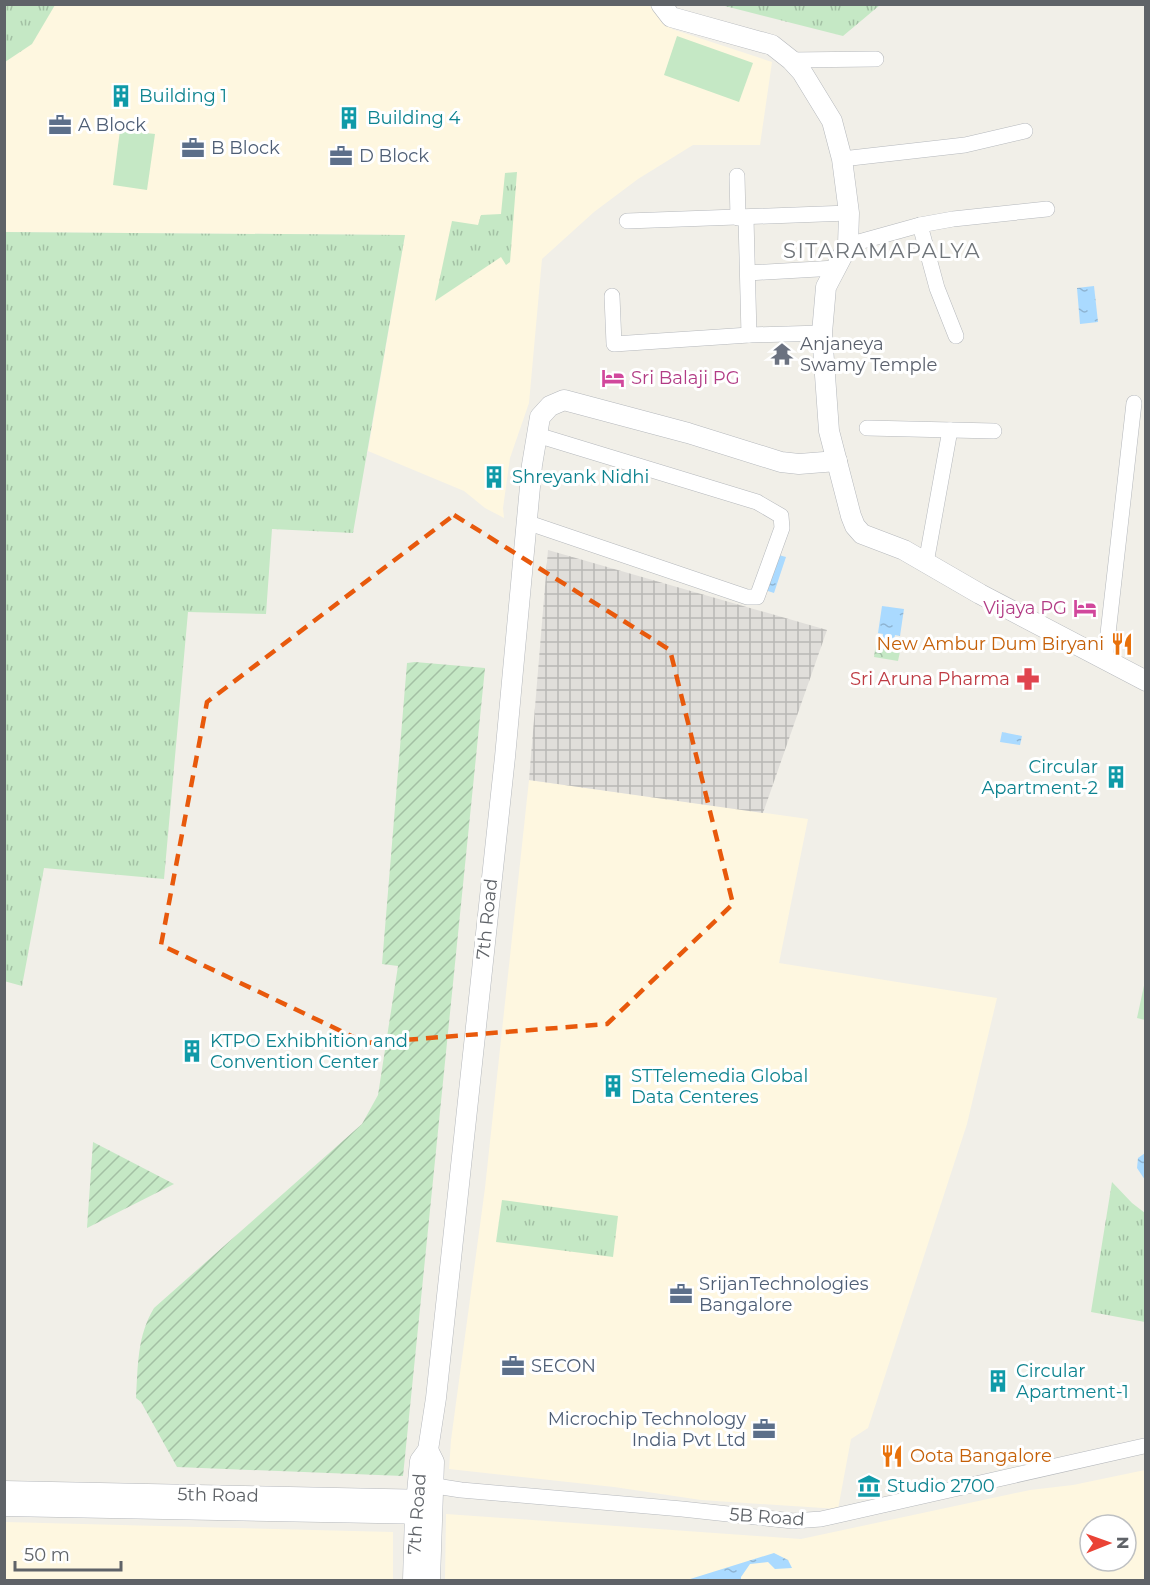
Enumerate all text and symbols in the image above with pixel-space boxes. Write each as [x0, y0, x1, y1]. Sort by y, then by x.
building icon: Building 1 [108, 83, 134, 109]
place label: Building 1 [139, 85, 227, 107]
building icon: Building 4 [336, 105, 362, 131]
place label: Building 4 [367, 107, 461, 129]
office icon: A Block [47, 112, 73, 138]
place label: A Block [78, 114, 146, 136]
office icon: B Block [180, 135, 206, 161]
place label: B Block [211, 137, 280, 159]
office icon: D Block [328, 143, 354, 169]
place label: D Block [359, 145, 429, 167]
district label: SITARAMAPALYA [783, 238, 981, 263]
place label: Anjaneya Swamy Temple [800, 333, 938, 376]
temple icon: Anjaneya Swamy Temple [769, 341, 795, 367]
hotel icon: Sri Balaji PG [600, 365, 626, 391]
place label: Sri Balaji PG [631, 367, 740, 389]
building icon: Shreyank Nidhi [481, 464, 507, 490]
place label: Shreyank Nidhi [512, 466, 649, 488]
hotel icon: Vijaya PG [1072, 595, 1098, 621]
place label: Vijaya PG [983, 597, 1067, 619]
restaurant icon: New Ambur Dum Biryani [1109, 631, 1135, 657]
place label: New Ambur Dum Biryani [877, 633, 1104, 655]
pharmacy icon: Sri Aruna Pharma [1015, 666, 1041, 692]
place label: Sri Aruna Pharma [850, 668, 1010, 690]
place label: Circular Apartment-2 [981, 756, 1098, 799]
building icon: Circular Apartment-2 [1103, 764, 1129, 790]
street label: 7th Road [472, 877, 502, 961]
place label: KTPO Exhibhition and Convention Center [210, 1030, 408, 1073]
building icon: KTPO Exhibhition and Convention Center [179, 1038, 205, 1064]
place label: STTelemedia Global Data Centeres [631, 1065, 808, 1108]
building icon: STTelemedia Global Data Centeres [600, 1073, 626, 1099]
place label: SrijanTechnologies Bangalore [699, 1273, 869, 1316]
office icon: SrijanTechnologies Bangalore [668, 1281, 694, 1307]
office icon: SECON [500, 1353, 526, 1379]
place label: SECON [531, 1355, 596, 1377]
place label: Circular Apartment-1 [1016, 1360, 1129, 1403]
building icon: Circular Apartment-1 [985, 1368, 1011, 1394]
place label: Microchip Technology India Pvt Ltd [548, 1408, 746, 1451]
office icon: Microchip Technology India Pvt Ltd [751, 1416, 777, 1442]
restaurant icon: Oota Bangalore [879, 1443, 905, 1469]
place label: Oota Bangalore [910, 1445, 1052, 1467]
street label: 7th Road [403, 1473, 431, 1555]
museum icon: Studio 2700 [856, 1473, 882, 1499]
place label: Studio 2700 [887, 1475, 995, 1497]
street label: 5th Road [177, 1483, 259, 1507]
street label: 5B Road [729, 1503, 805, 1531]
north arrow [1078, 1513, 1138, 1573]
scale bar [15, 1534, 122, 1572]
text: N [1113, 1536, 1132, 1549]
text: 50 m [24, 1544, 70, 1566]

